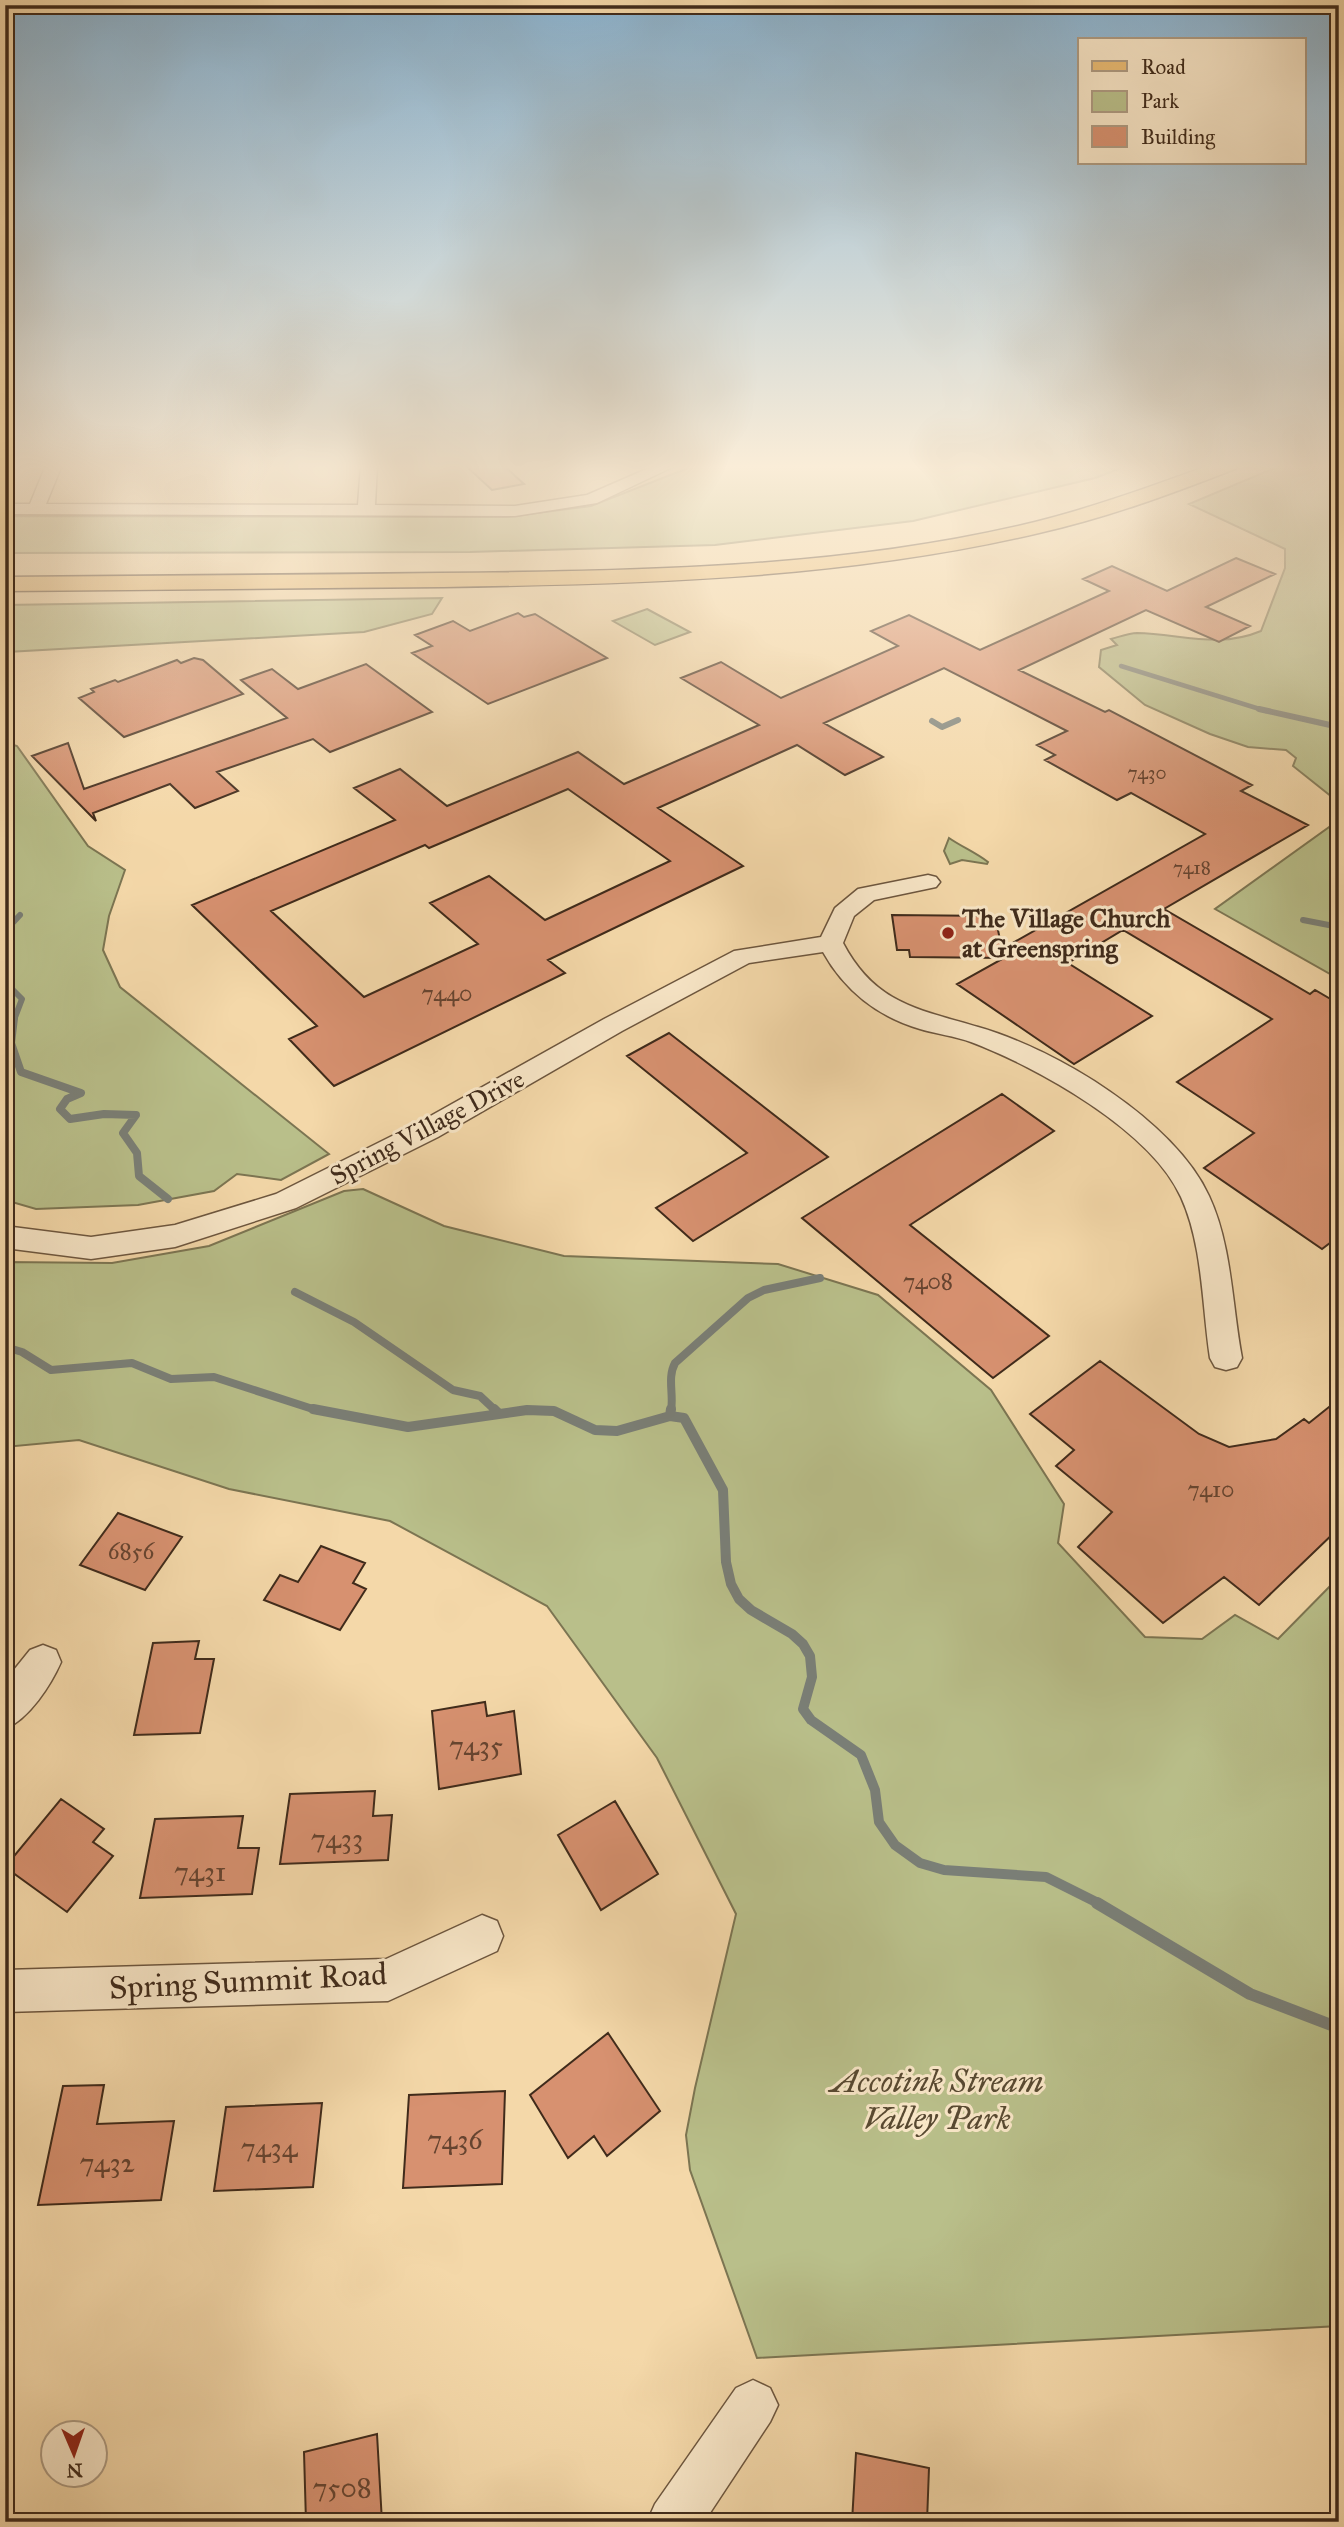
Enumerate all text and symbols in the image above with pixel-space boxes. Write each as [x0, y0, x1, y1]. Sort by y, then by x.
legend [1078, 38, 1306, 164]
text: Road [1141, 54, 1186, 80]
text: Park [1141, 88, 1179, 114]
text: Building [1141, 124, 1215, 150]
house number: 7430 [1128, 761, 1166, 784]
house number: 7418 [1173, 856, 1211, 879]
place label: The Village Church at Greenspring [961, 902, 1171, 965]
marker: The Village Church at Greenspring [940, 925, 956, 941]
house number: 7440 [422, 979, 472, 1007]
street label: Spring Village Drive [324, 1062, 530, 1192]
house number: 7408 [903, 1267, 953, 1295]
house number: 7410 [1188, 1475, 1234, 1503]
house number: 6856 [108, 1537, 155, 1565]
house number: 7435 [449, 1728, 503, 1763]
house number: 7433 [311, 1821, 363, 1856]
house number: 7431 [174, 1854, 226, 1889]
street label: Spring Summit Road [108, 1954, 388, 2008]
park label: Accotink Stream Valley Park [828, 2062, 1044, 2138]
house number: 7436 [427, 2122, 484, 2157]
house number: 7434 [241, 2130, 299, 2165]
house number: 7432 [80, 2145, 135, 2180]
north arrow [38, 2418, 108, 2488]
text: N [66, 2459, 83, 2482]
house number: 7508 [312, 2470, 372, 2505]

